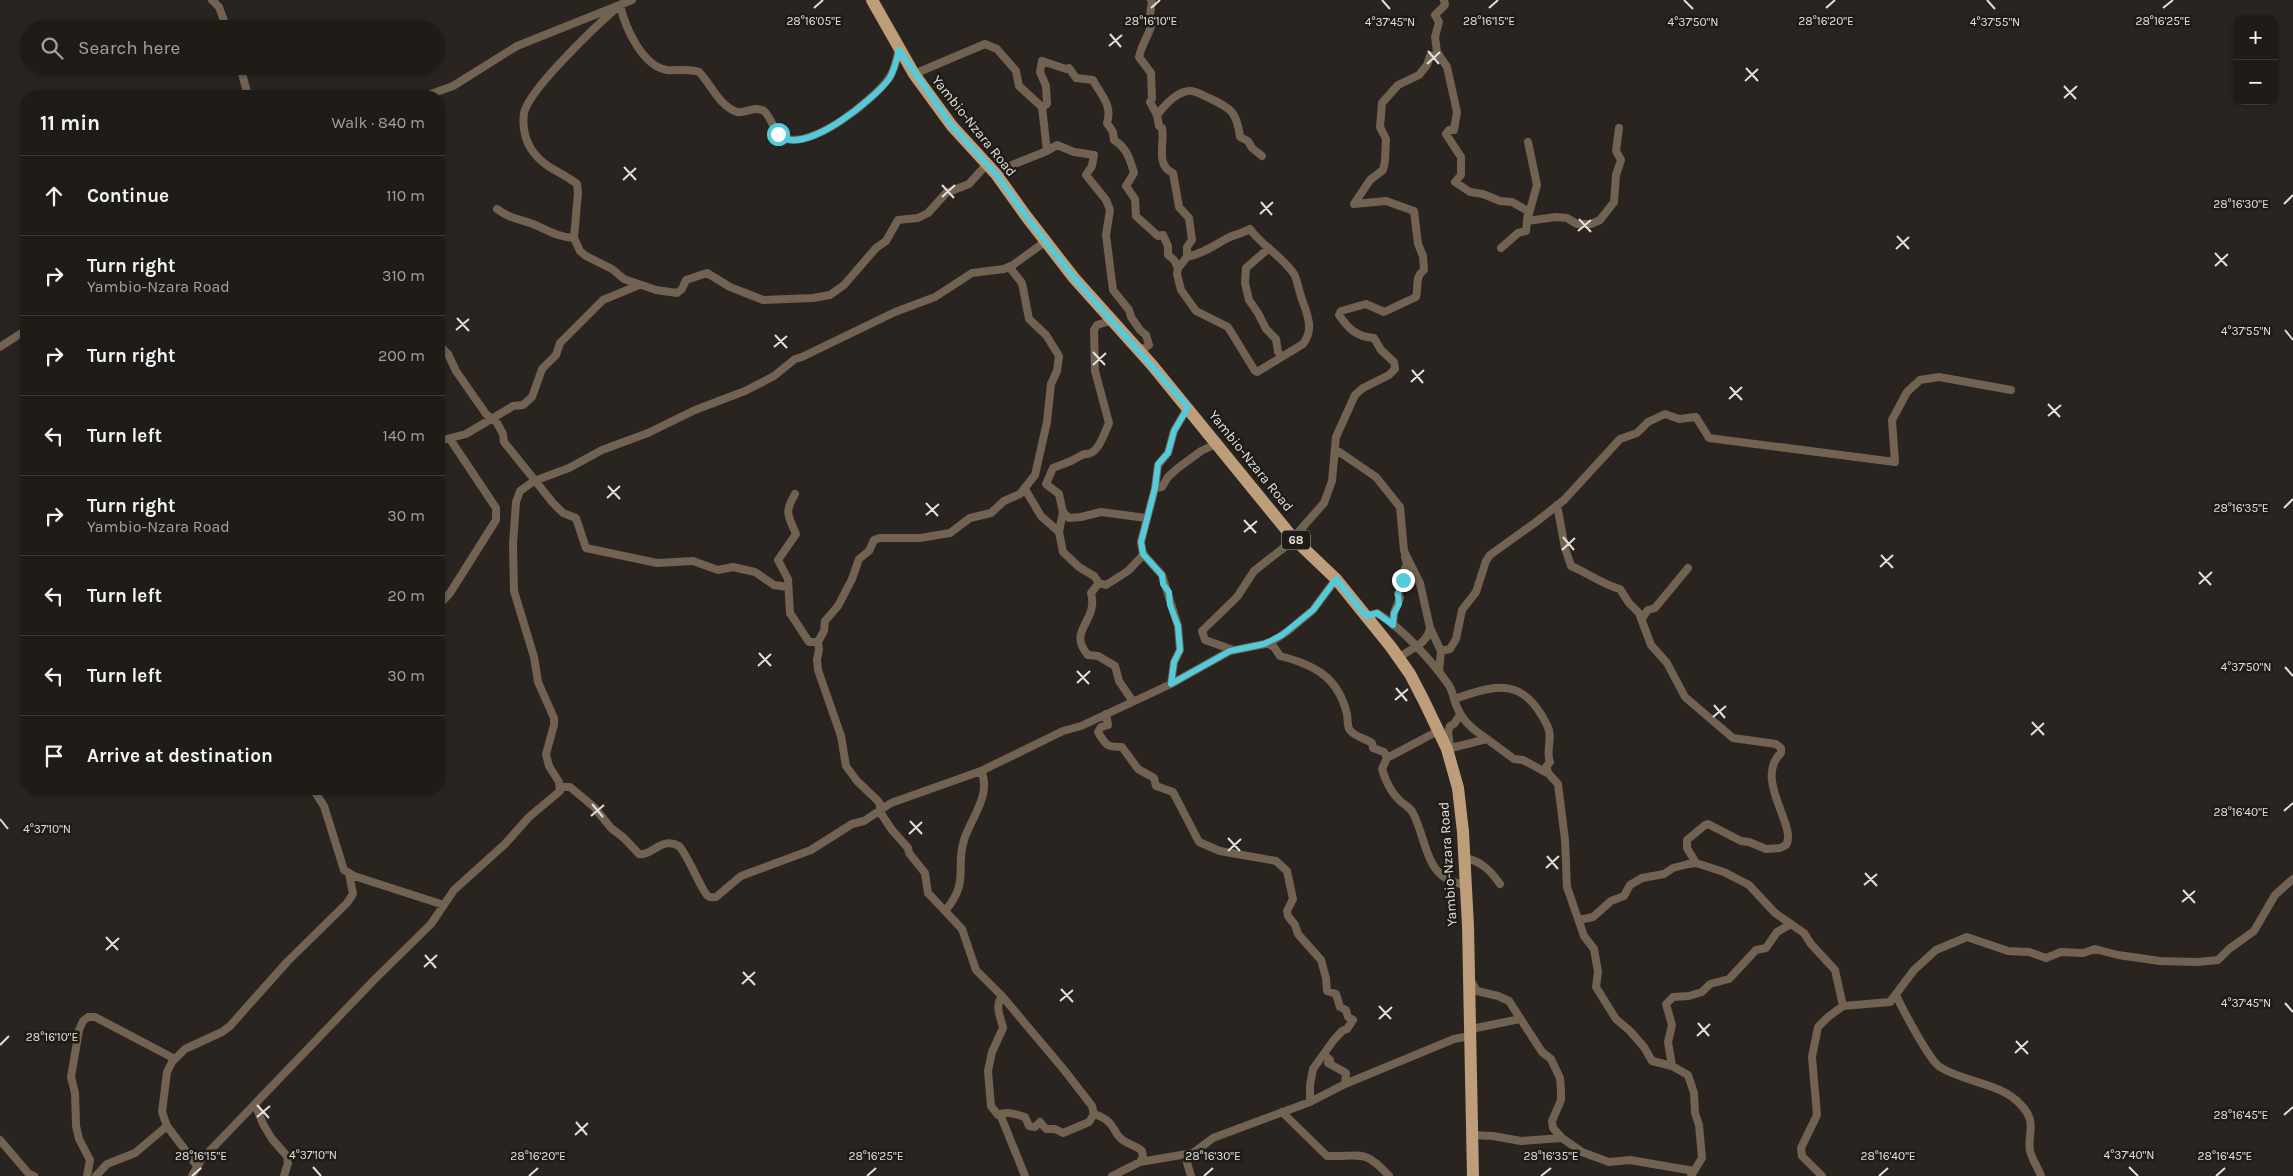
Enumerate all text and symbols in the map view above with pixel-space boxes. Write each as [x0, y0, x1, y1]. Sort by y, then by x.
text: 28°16'05"E [786, 14, 842, 28]
text: 28°16'10"E [1125, 14, 1177, 28]
text: 28°16'15"E [1463, 14, 1515, 28]
text: 28°16'20"E [1798, 14, 1854, 28]
text: 28°16'25"E [2135, 14, 2191, 28]
text: 4°37'45"N [1365, 15, 1415, 29]
text: 4°37'50"N [1668, 15, 1718, 29]
text: 4°37'55"N [1970, 15, 2020, 29]
map controls [2233, 15, 2278, 105]
button: + [2233, 15, 2278, 60]
search box [20, 20, 445, 75]
icon: search [38, 34, 66, 62]
text: Search here [78, 37, 180, 59]
button: − [2233, 60, 2278, 105]
street label: Yambio-Nzara Road [928, 72, 1020, 180]
text: 11 min [40, 111, 100, 135]
text: Walk · 840 m [331, 113, 425, 132]
route start [767, 123, 790, 146]
icon: ahead [40, 182, 68, 210]
text: Continue [87, 185, 169, 207]
text: 110 m [386, 186, 425, 205]
text: 28°16'30"E [2213, 197, 2269, 211]
text: Turn right [87, 255, 176, 277]
icon: right [40, 262, 68, 290]
text: 310 m [382, 266, 425, 285]
text: Yambio-Nzara Road [87, 277, 230, 296]
text: 4°37'55"N [2221, 324, 2271, 338]
icon: right [40, 342, 68, 370]
text: Turn right [87, 345, 176, 367]
text: 200 m [378, 346, 425, 365]
street label: Yambio-Nzara Road [1205, 407, 1297, 515]
icon: left [40, 422, 68, 450]
text: Turn left [87, 425, 162, 447]
text: 140 m [383, 426, 425, 445]
text: Turn right [87, 495, 176, 517]
text: 28°16'35"E [2213, 501, 2269, 515]
icon: right [40, 502, 68, 530]
text: 30 m [387, 506, 425, 525]
text: Yambio-Nzara Road [87, 517, 230, 536]
road number: 68 [1282, 530, 1310, 550]
route end [1392, 569, 1415, 592]
icon: left [40, 582, 68, 610]
text: Turn left [87, 585, 162, 607]
text: 20 m [387, 586, 425, 605]
text: 4°37'50"N [2221, 660, 2271, 674]
icon: left [40, 662, 68, 690]
text: Turn left [87, 665, 162, 687]
text: 30 m [387, 666, 425, 685]
icon: arrive [40, 742, 68, 770]
text: Arrive at destination [87, 745, 273, 767]
street label: Yambio-Nzara Road [1435, 801, 1461, 927]
text: 28°16'40"E [2213, 805, 2269, 819]
text: 4°37'10"N [23, 822, 71, 836]
text: 4°37'45"N [2221, 996, 2271, 1010]
text: 28°16'10"E [26, 1030, 78, 1044]
text: 28°16'45"E [2214, 1108, 2268, 1122]
text: 4°37'10"N [289, 1148, 337, 1162]
text: 4°37'40"N [2104, 1148, 2154, 1162]
text: 28°16'15"E [175, 1149, 227, 1163]
text: 28°16'20"E [510, 1149, 566, 1163]
text: 28°16'25"E [848, 1149, 904, 1163]
text: 28°16'30"E [1185, 1149, 1241, 1163]
text: 28°16'35"E [1523, 1149, 1579, 1163]
text: 28°16'40"E [1860, 1149, 1916, 1163]
text: 28°16'45"E [2198, 1149, 2252, 1163]

